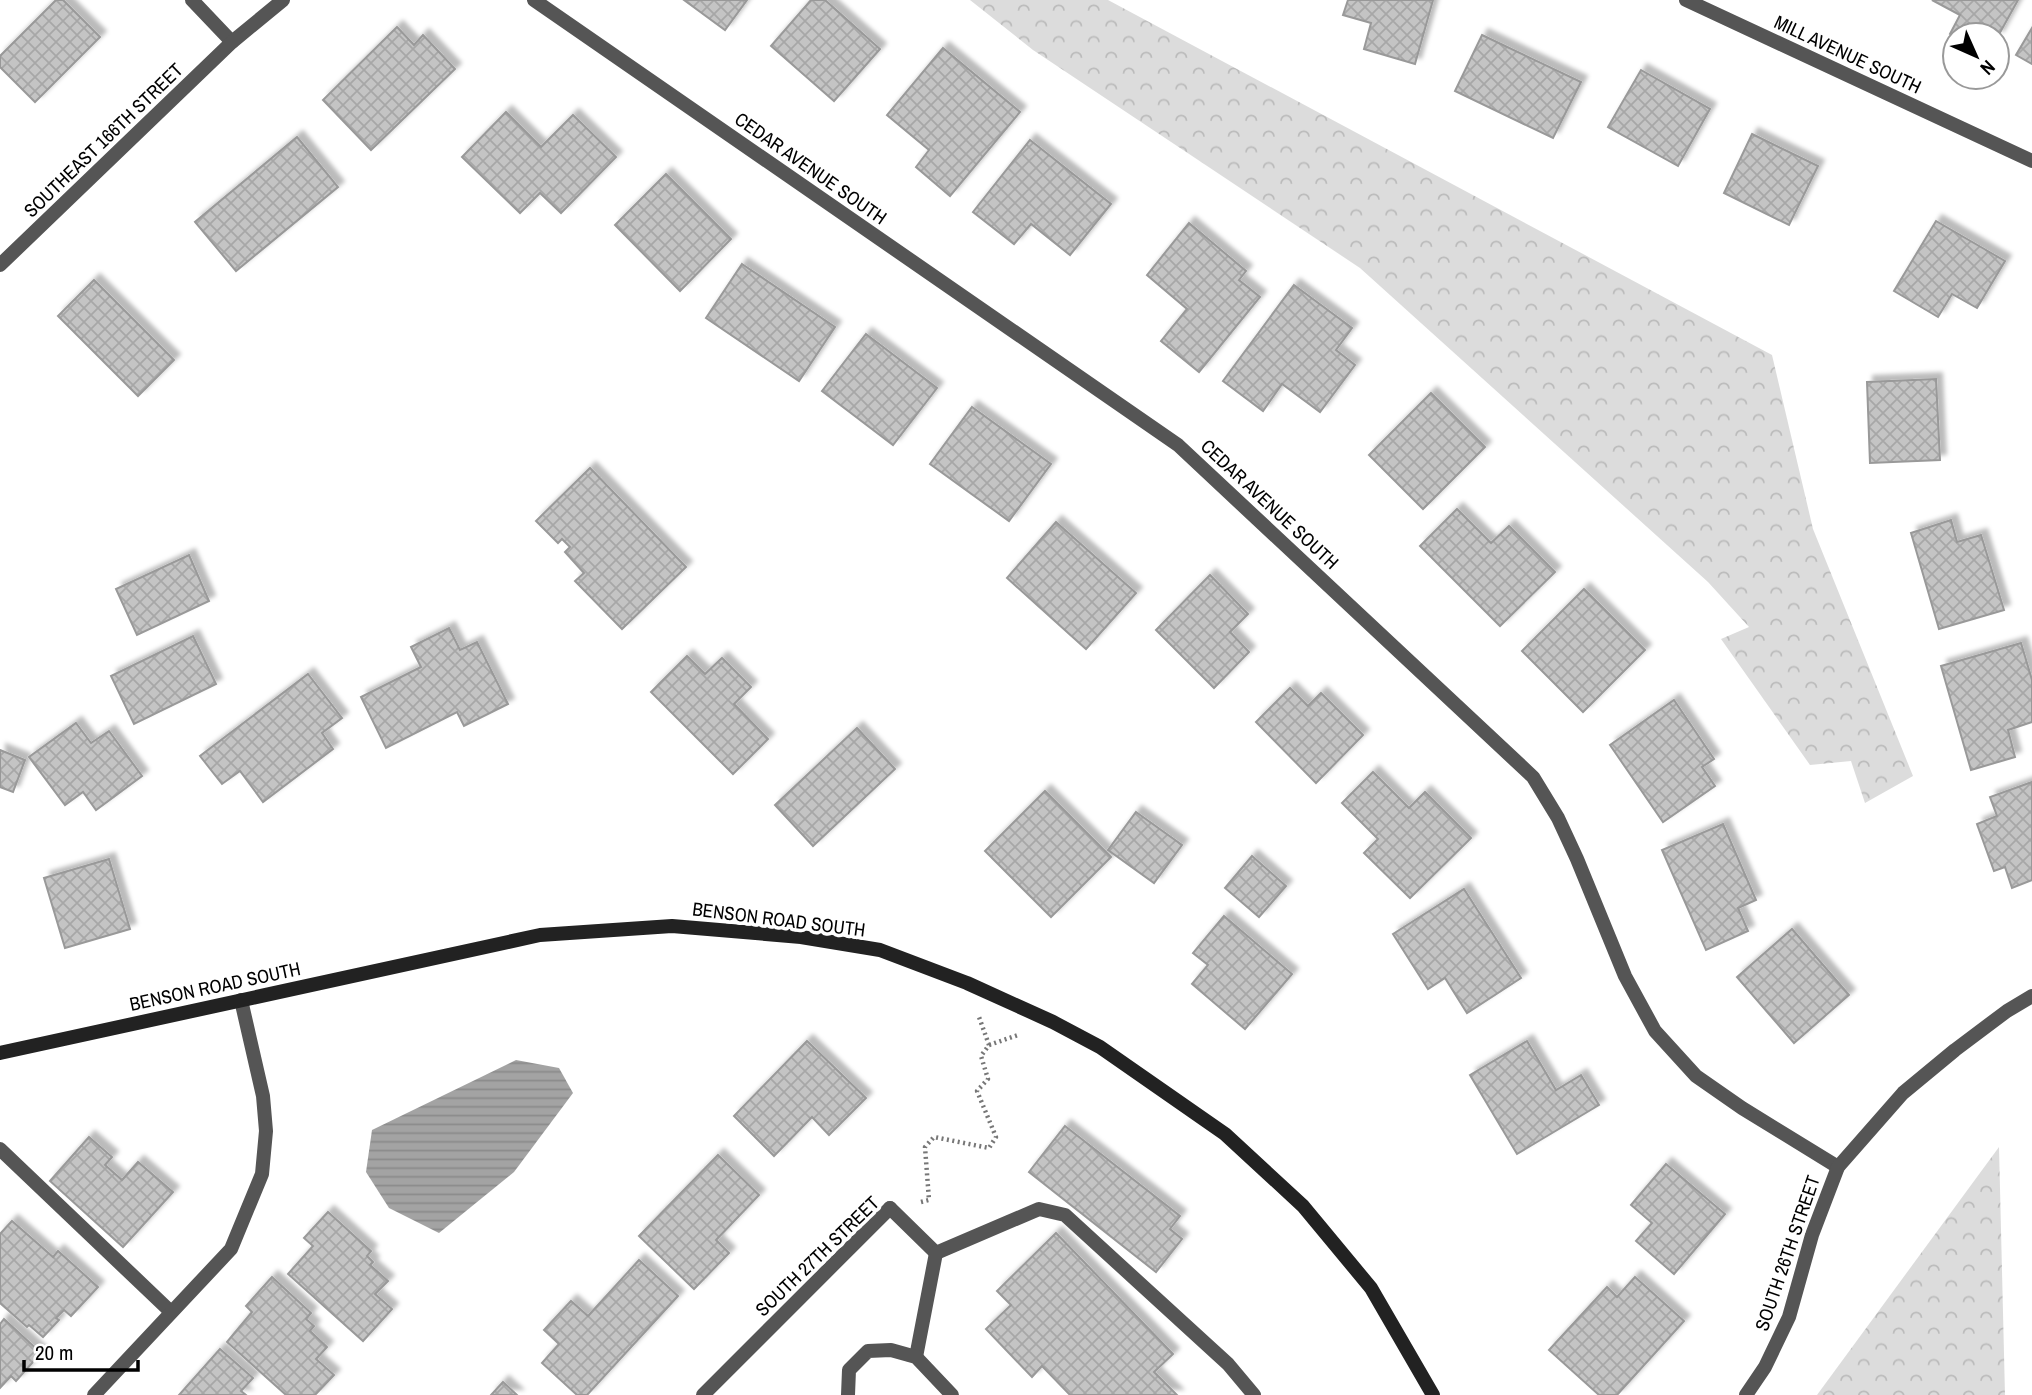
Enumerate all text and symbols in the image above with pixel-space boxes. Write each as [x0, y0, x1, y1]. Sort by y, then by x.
street label: MILL AVENUE SOUTH [1770, 9, 1926, 99]
north arrow [1941, 21, 2011, 91]
text: N [1975, 55, 2001, 81]
street label: SOUTHEAST 166TH STREET [18, 57, 189, 223]
street label: CEDAR AVENUE SOUTH [730, 106, 892, 230]
street label: CEDAR AVENUE SOUTH [1195, 433, 1345, 575]
street label: BENSON ROAD SOUTH [691, 895, 867, 943]
street label: BENSON ROAD SOUTH [127, 955, 303, 1017]
street label: SOUTH 26TH STREET [1748, 1171, 1826, 1334]
street label: SOUTH 27TH STREET [749, 1190, 885, 1322]
scale bar [24, 1328, 138, 1372]
text: 20 m [35, 1338, 73, 1367]

